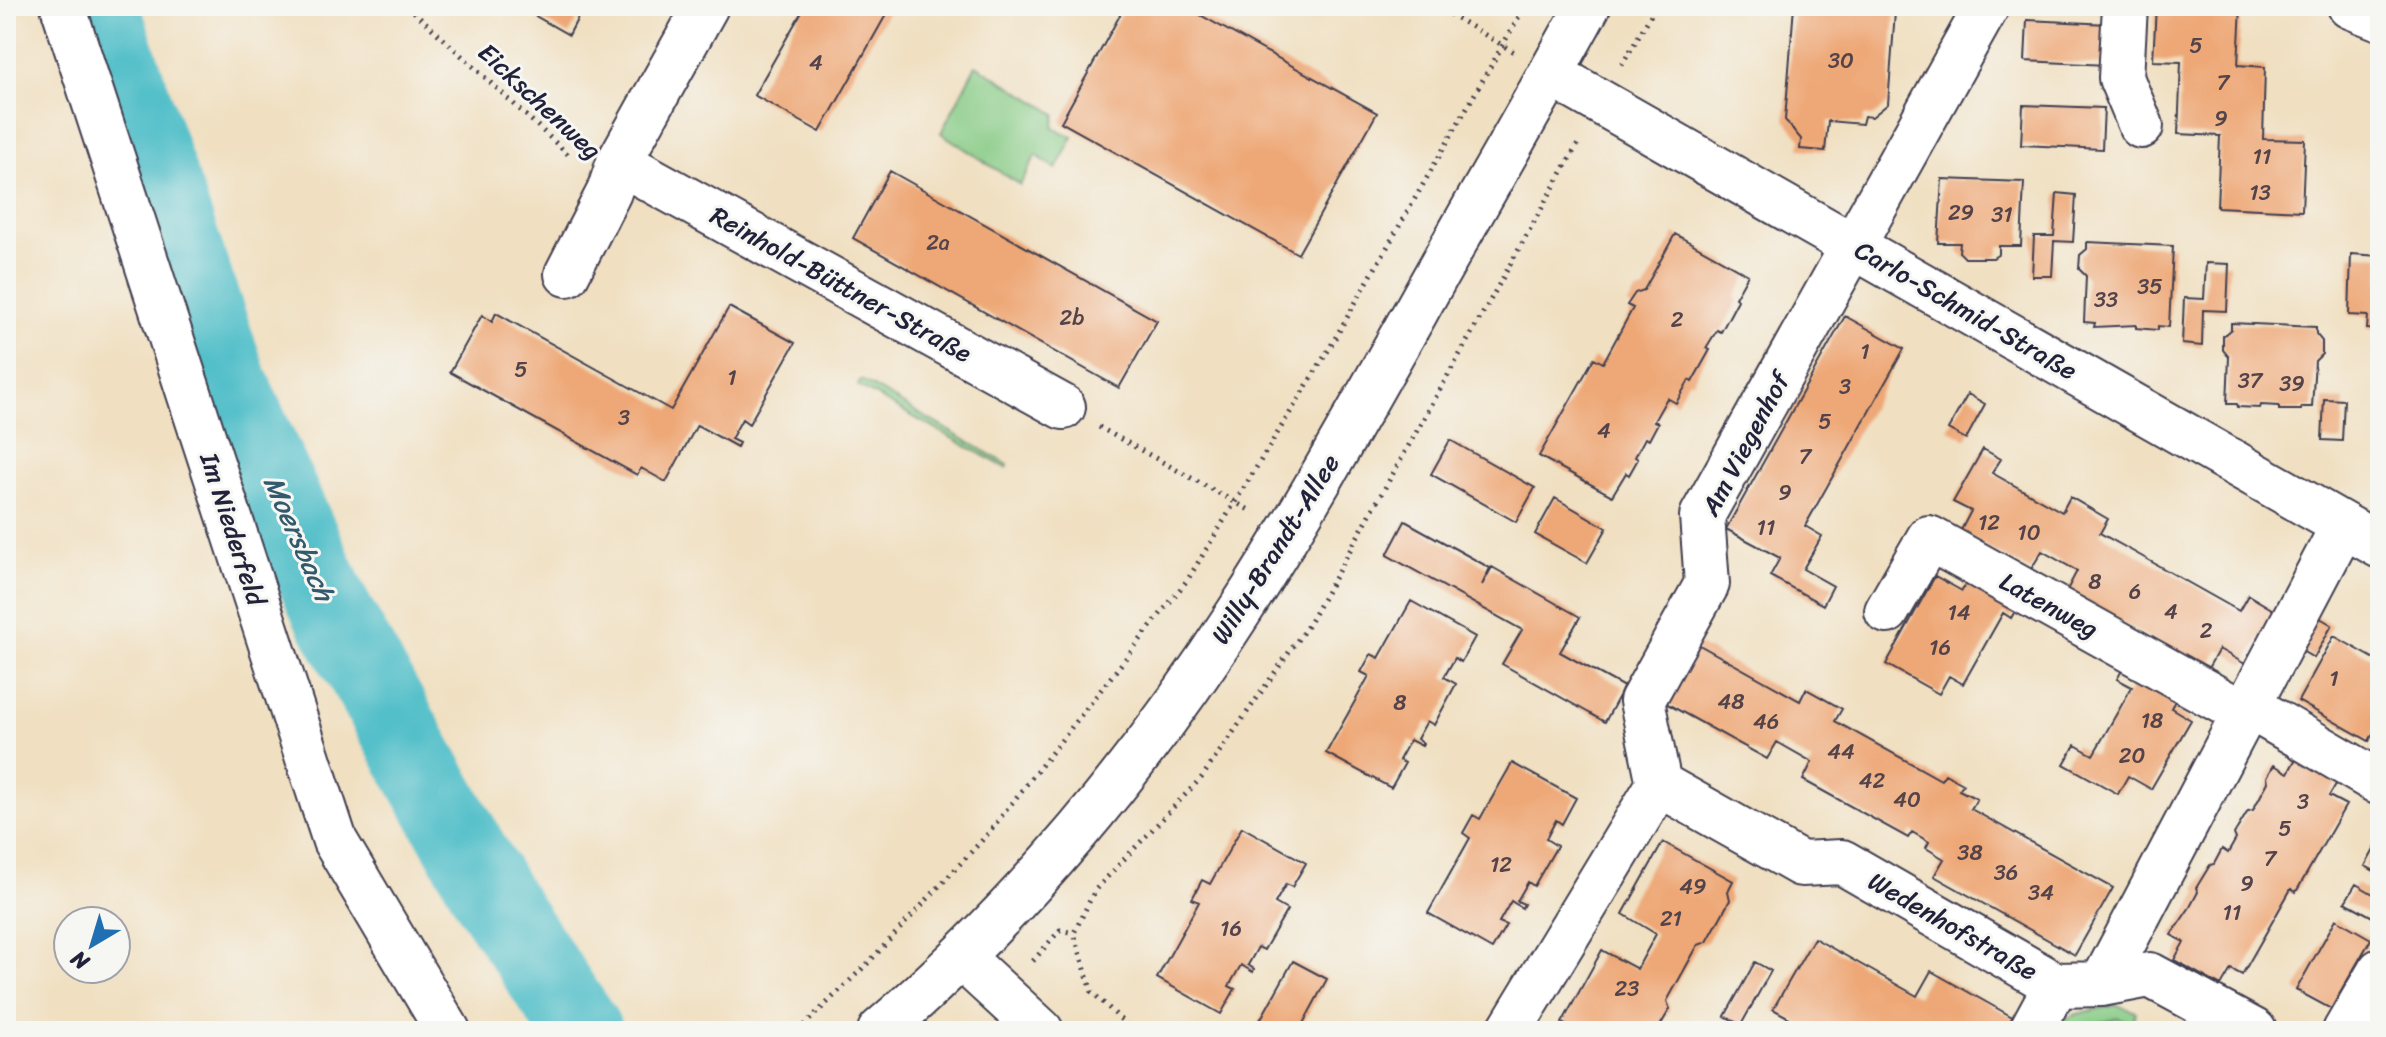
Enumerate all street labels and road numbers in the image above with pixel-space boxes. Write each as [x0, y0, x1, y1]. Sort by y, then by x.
street label: Eickschenweg [467, 31, 613, 171]
street label: Reinhold-Büttner-Straße [701, 193, 981, 376]
street label: Carlo-Schmid-Straße [1846, 227, 2086, 393]
street label: Am Viegenhof [1687, 361, 1804, 525]
street label: Willy-Brandt-Allee [1198, 445, 1352, 653]
street label: Im Niederfeld [186, 446, 280, 614]
street label: Latenweg [1991, 559, 2107, 651]
street label: Wedenhofstraße [1859, 859, 2047, 993]

